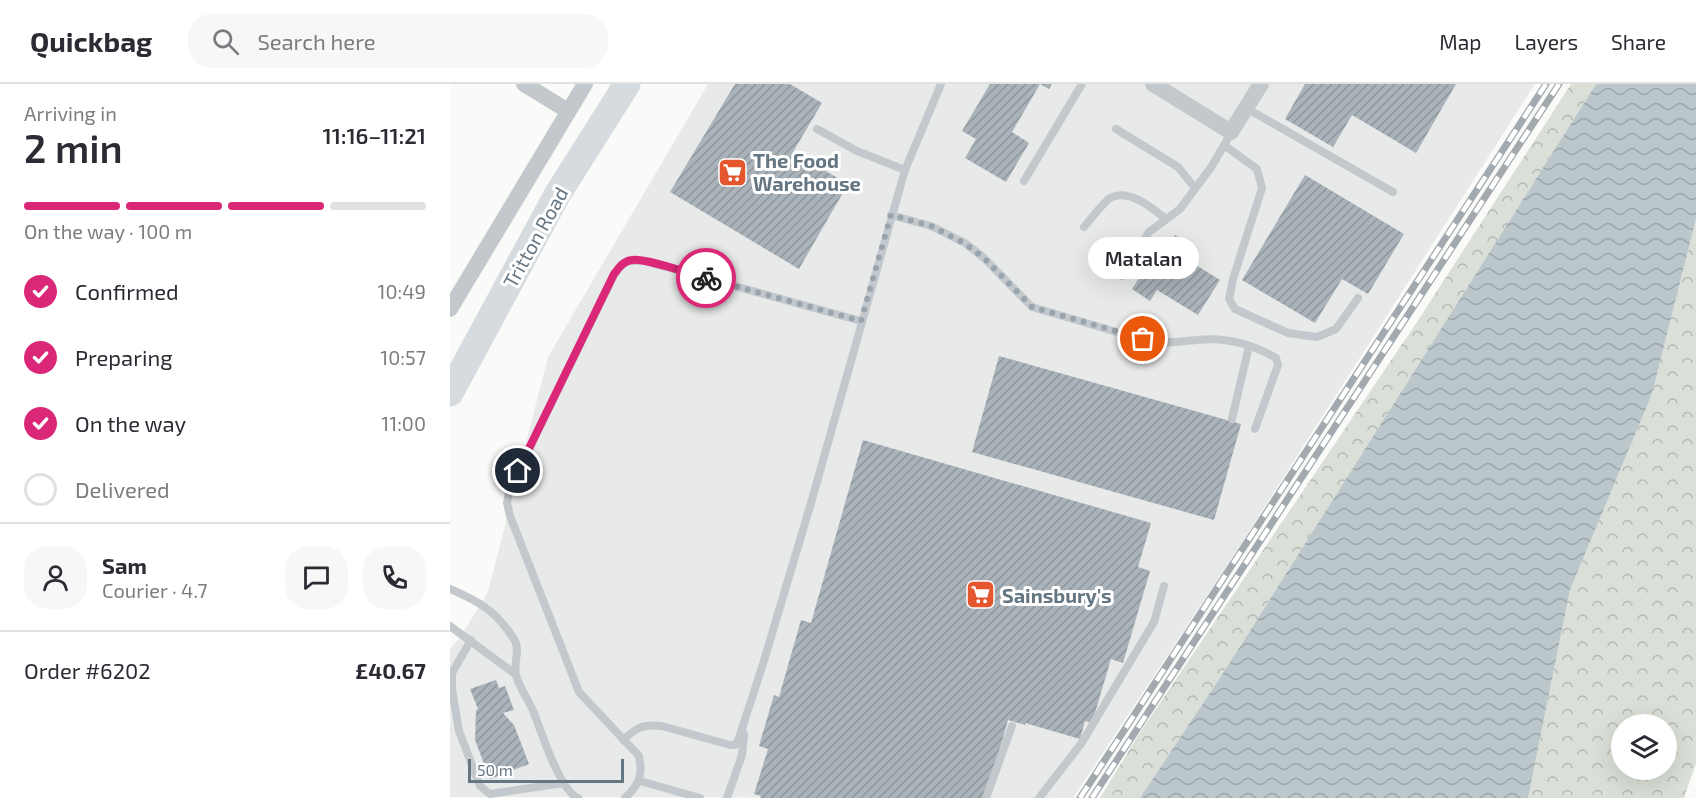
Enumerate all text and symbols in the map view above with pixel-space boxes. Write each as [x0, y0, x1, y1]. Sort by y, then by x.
search box [188, 14, 608, 68]
text: Quickbag [30, 24, 152, 58]
icon: search [209, 25, 242, 58]
text: Search here [257, 28, 376, 54]
text: Map [1439, 29, 1481, 54]
text: Layers [1514, 29, 1578, 54]
text: Share [1611, 29, 1666, 54]
text: Arriving in [24, 101, 117, 125]
text: 11:16–11:21 [323, 122, 426, 148]
text: 2 min [24, 124, 123, 171]
place label: The Food Warehouse [753, 148, 861, 195]
supermarket icon: The Food Warehouse [716, 156, 748, 188]
street label: Tritton Road [497, 182, 573, 292]
text: On the way · 100 m [24, 219, 192, 243]
callout: Matalan [1088, 237, 1198, 279]
text: Matalan [1105, 246, 1182, 270]
courier [676, 248, 736, 308]
icon: bike [690, 262, 723, 295]
icon: check [24, 275, 57, 308]
text: Confirmed [75, 278, 179, 304]
text: 10:49 [378, 279, 426, 303]
pin [1117, 313, 1168, 364]
icon: bag [1126, 322, 1159, 355]
icon: check [24, 341, 57, 374]
text: Preparing [75, 344, 173, 370]
text: 10:57 [380, 345, 426, 369]
icon: check [24, 407, 57, 440]
text: On the way [75, 410, 186, 436]
text: 11:00 [381, 411, 426, 435]
pin [492, 445, 543, 496]
icon: home [501, 454, 534, 487]
text: Delivered [75, 476, 170, 502]
button: person [24, 546, 87, 609]
button: chat [285, 546, 348, 609]
button: phone [363, 546, 426, 609]
text: Sam [102, 552, 147, 578]
text: Courier · 4.7 [102, 578, 208, 602]
supermarket icon: Sainsbury's [965, 579, 997, 611]
place label: Sainsbury's [1002, 583, 1112, 608]
text: Order #6202 [24, 657, 151, 683]
text: £40.67 [355, 657, 426, 683]
map controls [1611, 714, 1677, 780]
button: layers [1611, 714, 1677, 780]
scale bar [468, 756, 624, 784]
text: 50 m [477, 760, 513, 779]

